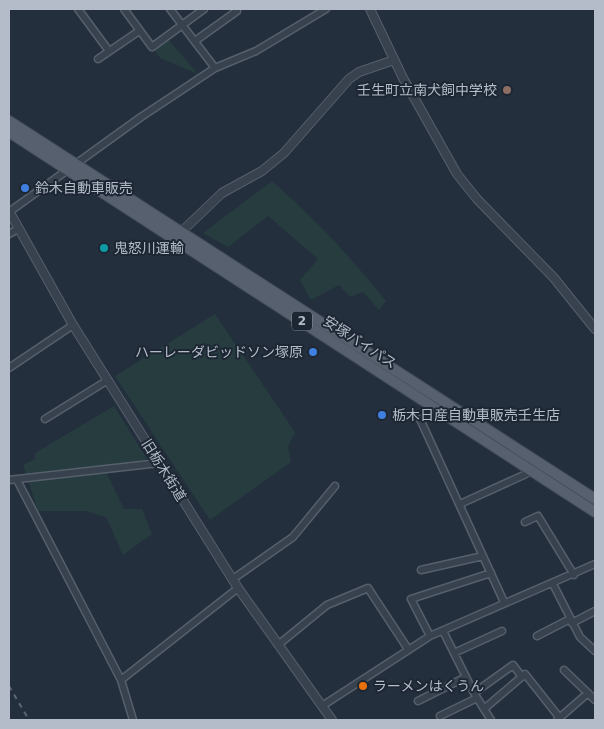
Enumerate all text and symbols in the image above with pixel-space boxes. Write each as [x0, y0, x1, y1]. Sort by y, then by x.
place label: 壬生町立南犬飼中学校 [357, 82, 497, 98]
marker: 壬生町立南犬飼中学校 [501, 84, 513, 96]
place label: 鈴木自動車販売 [35, 180, 133, 196]
marker: 鈴木自動車販売 [19, 182, 31, 194]
place label: 鬼怒川運輸 [114, 240, 184, 256]
marker: 鬼怒川運輸 [98, 242, 110, 254]
road number: 2 [292, 312, 312, 331]
street label: 安塚バイパス [321, 312, 399, 372]
place label: ハーレーダビッドソン塚原 [135, 344, 303, 360]
marker: ハーレーダビッドソン塚原 [307, 346, 319, 358]
place label: 栃木日産自動車販売壬生店 [392, 407, 560, 423]
marker: 栃木日産自動車販売壬生店 [376, 409, 388, 421]
street label: 旧栃木街道 [139, 436, 189, 504]
place label: ラーメンはくうん [373, 678, 484, 694]
marker: ラーメンはくうん [357, 680, 369, 692]

